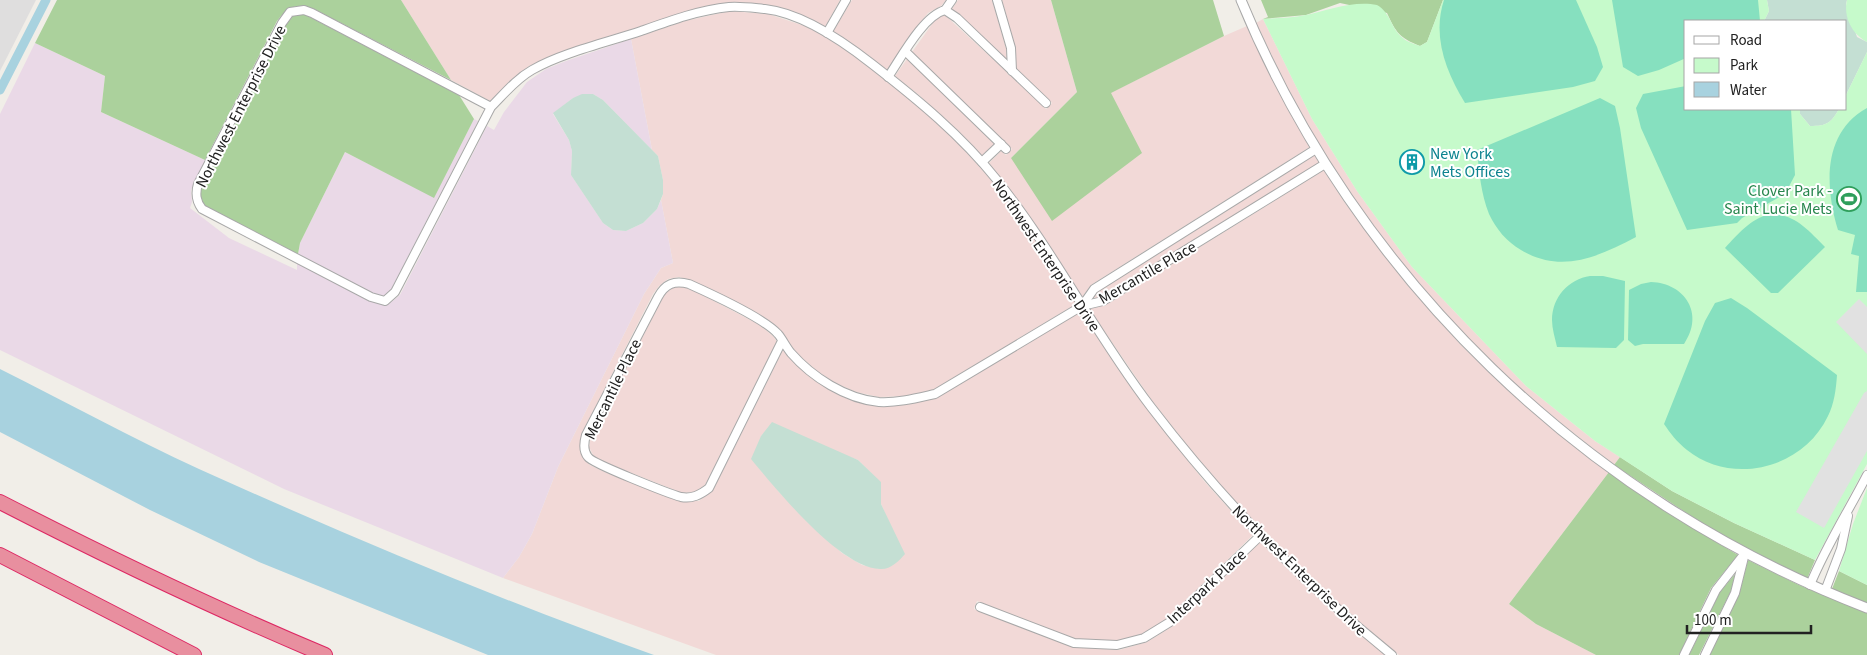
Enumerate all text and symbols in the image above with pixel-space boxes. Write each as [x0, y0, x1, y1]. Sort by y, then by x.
legend [1684, 20, 1847, 110]
street label: Northwest Enterprise Drive [190, 21, 292, 192]
text: Road [1730, 30, 1762, 51]
text: Park [1730, 55, 1759, 76]
text: Water [1730, 80, 1767, 101]
place label: New York Mets Offices [1430, 143, 1510, 183]
building icon: New York Mets Offices [1399, 149, 1425, 175]
street label: Northwest Enterprise Drive [987, 175, 1106, 336]
place label: Clover Park - Saint Lucie Mets [1724, 180, 1832, 220]
sports icon: Clover Park - Saint Lucie Mets [1836, 186, 1862, 212]
street label: Mercantile Place [1095, 236, 1200, 310]
street label: Mercantile Place [579, 335, 647, 444]
street label: Northwest Enterprise Drive [1227, 500, 1372, 641]
street label: Interpark Place [1162, 544, 1251, 629]
scale bar [1687, 602, 1811, 634]
text: 100 m [1694, 610, 1732, 631]

